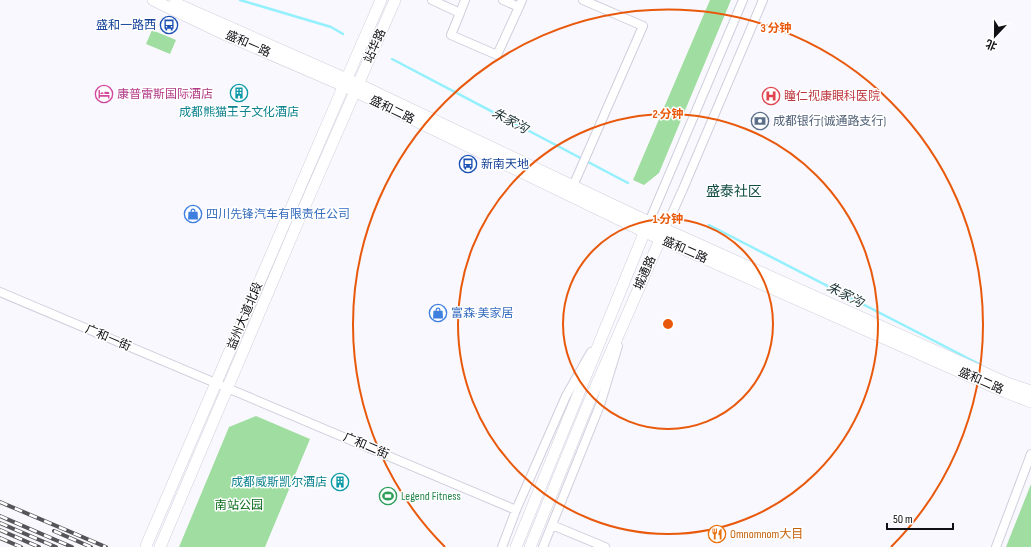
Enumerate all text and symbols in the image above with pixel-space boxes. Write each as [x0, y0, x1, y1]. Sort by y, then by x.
bus stop icon: 盛和一路西 [159, 15, 179, 35]
north arrow [975, 16, 1015, 56]
place label: 盛和一路西 [96, 18, 156, 33]
text: 3 分钟 [760, 21, 792, 36]
street label: 站华路 [361, 26, 389, 66]
street label: 盛和一路 [223, 27, 273, 61]
text: 北 [984, 37, 999, 53]
building icon: 成都熊猫王子文化酒店 [229, 83, 249, 103]
hotel icon: 康普雷斯国际酒店 [94, 84, 114, 104]
hospital icon: 瞳仁视康眼科医院 [761, 86, 781, 106]
place label: 康普雷斯国际酒店 [117, 87, 213, 102]
place label: 瞳仁视康眼科医院 [784, 89, 880, 104]
street label: 盛和二路 [367, 93, 417, 127]
place label: 成都熊猫王子文化酒店 [179, 105, 299, 120]
water label: 朱家沟 [489, 105, 533, 138]
text: 2 分钟 [652, 107, 684, 122]
bank icon: 成都银行(诚通路支行) [750, 111, 770, 131]
place label: 成都银行(诚通路支行) [773, 114, 886, 129]
bus stop icon: 新南天地 [458, 154, 478, 174]
place label: 新南天地 [481, 157, 529, 172]
district label: 盛泰社区 [706, 183, 762, 200]
shop icon: 四川先锋汽车有限责任公司 [183, 204, 203, 224]
place label: 四川先锋汽车有限责任公司 [206, 207, 350, 222]
text: 1 分钟 [653, 212, 683, 227]
street label: 盛和二路 [660, 233, 710, 267]
street label: 城通路 [631, 253, 659, 293]
water label: 朱家沟 [824, 279, 868, 312]
street label: 益州大道北段 [224, 280, 266, 352]
shop icon: 富森·美家居 [428, 303, 448, 323]
place label: 富森·美家居 [451, 306, 513, 321]
centre of rings [661, 317, 675, 331]
street label: 广和一街 [83, 322, 133, 354]
street label: 盛和二路 [956, 364, 1006, 398]
street label: 广和二街 [341, 430, 391, 462]
building icon: 成都威斯凯尔酒店 [330, 472, 350, 492]
place label: 成都威斯凯尔酒店 [231, 475, 327, 490]
sports icon: Legend Fitness [378, 486, 398, 506]
place label: Legend Fitness [401, 489, 461, 504]
park label: 南站公园 [215, 498, 263, 513]
scale bar [887, 505, 953, 531]
text: 50 m [893, 512, 913, 527]
restaurant icon: Omnomnom大目 [707, 524, 727, 544]
place label: Omnomnom大目 [730, 527, 803, 542]

